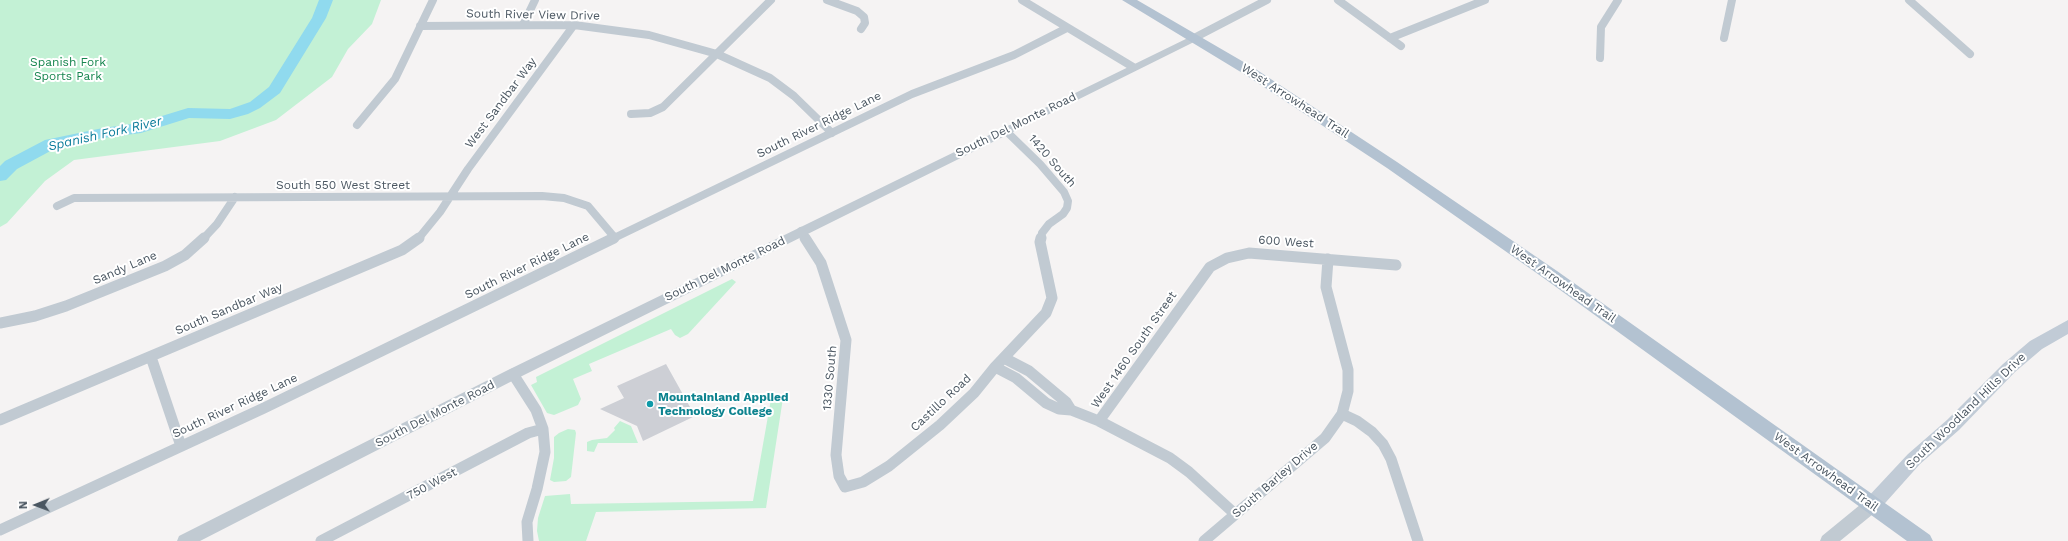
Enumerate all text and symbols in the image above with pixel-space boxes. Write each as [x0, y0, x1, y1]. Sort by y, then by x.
street label: South River View Drive [466, 7, 600, 23]
park label: Spanish Fork Sports Park [30, 55, 106, 83]
street label: West Sandbar Way [462, 55, 540, 151]
street label: West Arrowhead Trail [1238, 61, 1352, 141]
street label: South River Ridge Lane [755, 89, 883, 161]
street label: South Del Monte Road [953, 90, 1079, 160]
water label: Spanish Fork River [47, 113, 163, 155]
street label: 1420 South [1025, 132, 1079, 190]
street label: South 550 West Street [276, 178, 410, 192]
street label: South River Ridge Lane [463, 230, 591, 302]
street label: 600 West [1258, 233, 1314, 251]
street label: South Del Monte Road [662, 234, 788, 304]
street label: West Arrowhead Trail [1507, 242, 1619, 326]
street label: Sandy Lane [91, 248, 159, 288]
street label: South Sandbar Way [173, 280, 285, 338]
street label: West 1460 South Street [1088, 289, 1180, 411]
street label: 1330 South [820, 345, 840, 411]
street label: South Woodland Hills Drive [1903, 350, 2029, 472]
street label: South River Ridge Lane [170, 371, 300, 441]
street label: Castillo Road [908, 371, 974, 435]
street label: South Del Monte Road [373, 378, 497, 450]
place label: Mountainland Applied Technology College [658, 390, 789, 418]
marker: Mountainland Applied Technology College [645, 399, 655, 409]
street label: West Arrowhead Trail [1771, 429, 1881, 515]
street label: South Barley Drive [1229, 439, 1321, 521]
street label: 750 West [404, 465, 460, 503]
north arrow [16, 485, 56, 525]
text: N [17, 501, 30, 509]

